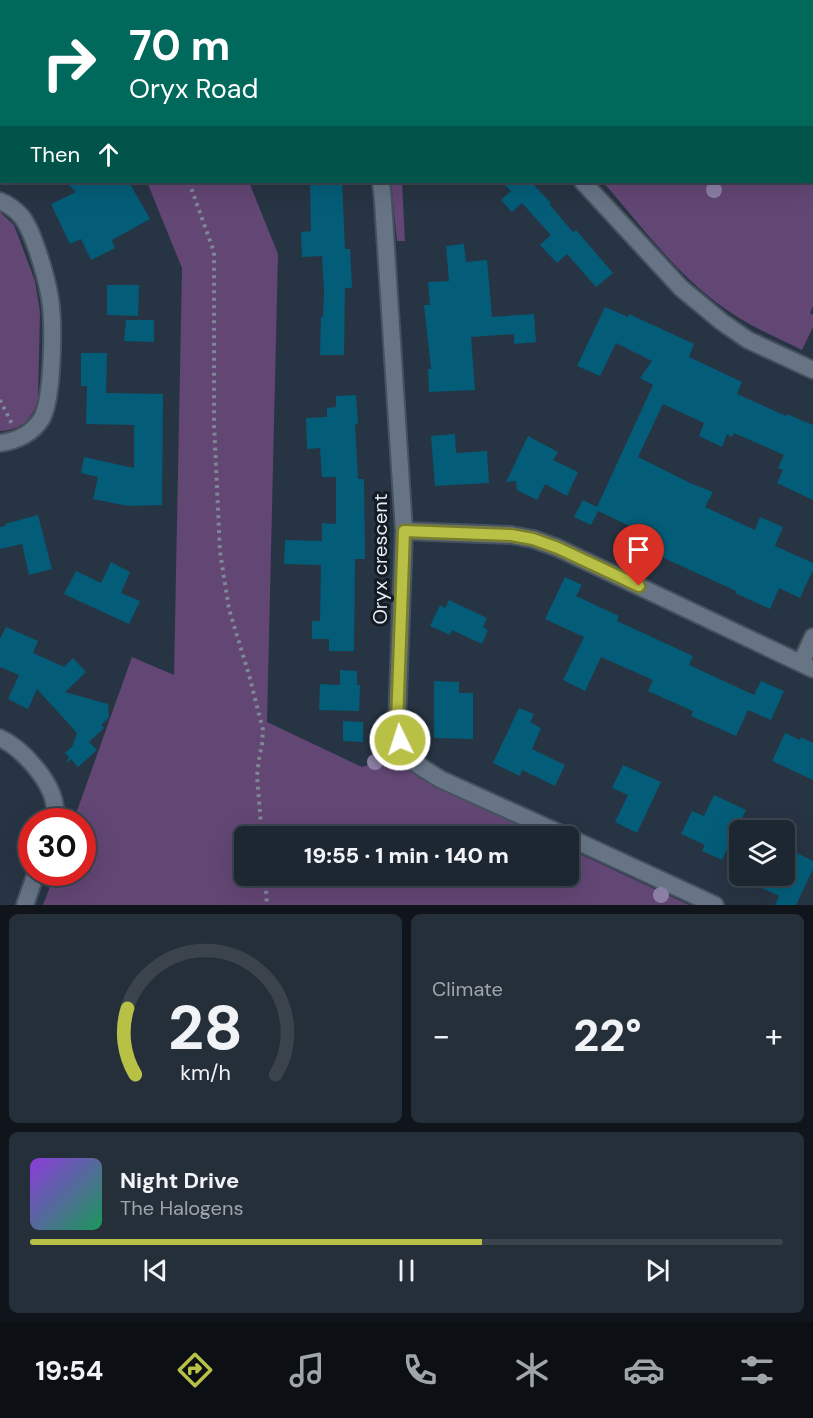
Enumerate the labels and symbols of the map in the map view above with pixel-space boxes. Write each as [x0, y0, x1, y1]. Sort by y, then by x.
street label: Oryx crescent [367, 493, 393, 625]
pin [613, 524, 664, 586]
position arrow [368, 708, 432, 772]
speed limit sign: 30 [18, 808, 96, 886]

